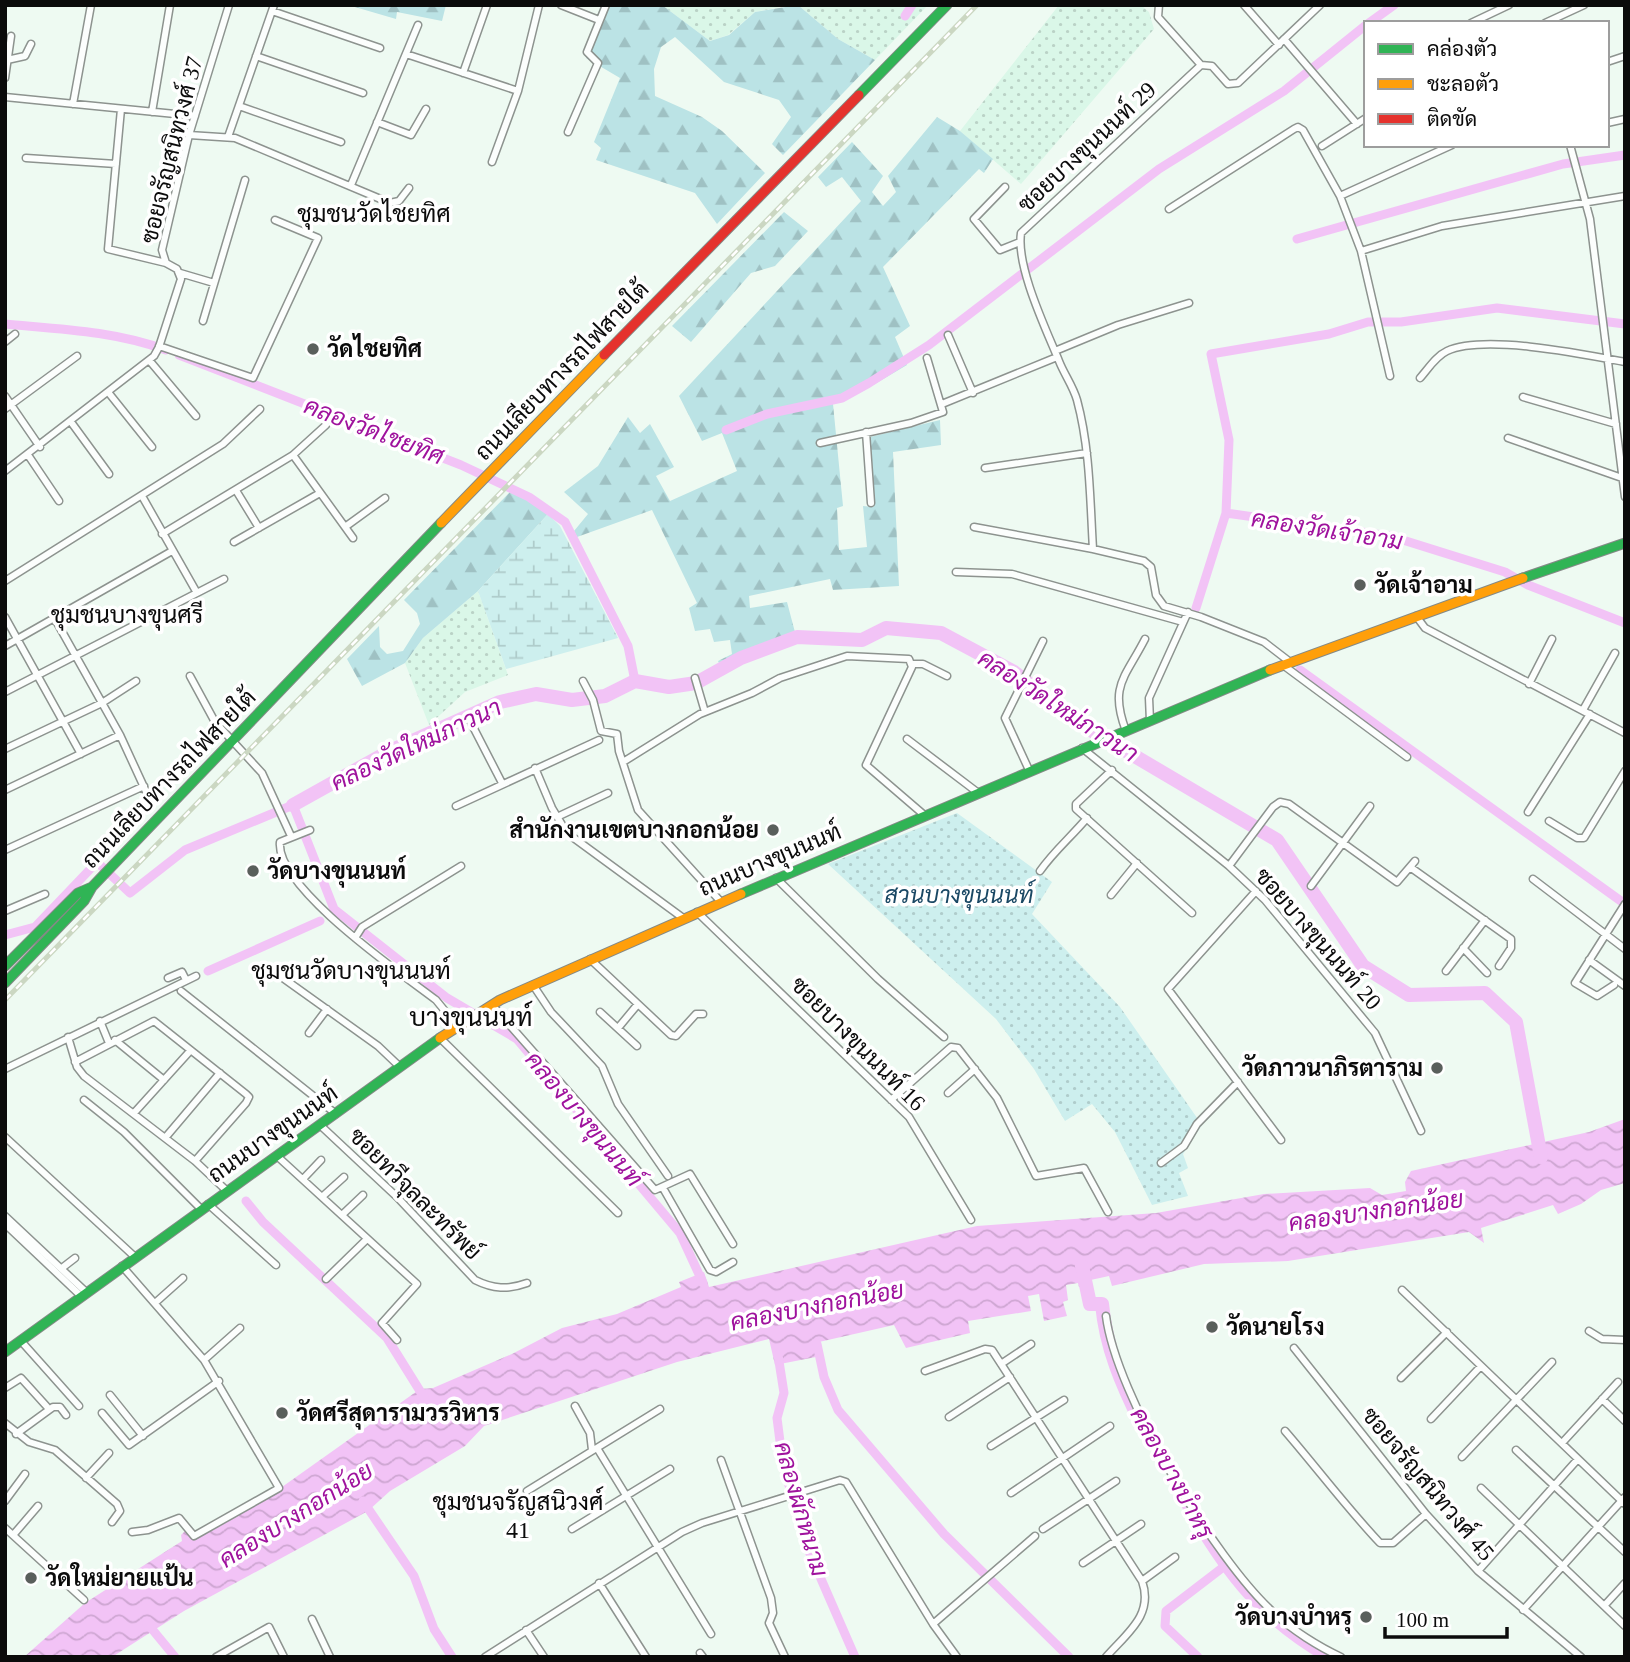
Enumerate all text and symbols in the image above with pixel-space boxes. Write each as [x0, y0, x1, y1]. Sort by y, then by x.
legend [1364, 21, 1609, 147]
text: คล่องตัว [1427, 37, 1497, 61]
street label: ซอยจรัญสนิทวงศ์ 37 [133, 53, 208, 246]
text: ชะลอตัว [1427, 72, 1499, 96]
street label: ซอยบางขุนนนท์ 29 [1010, 74, 1163, 219]
text: ติดขัด [1427, 107, 1477, 131]
district label: ชุมชนวัดไชยทิศ [297, 198, 451, 230]
street label: ถนนเลียบทางรถไฟสายใต้ [467, 273, 654, 465]
place label: วัดไชยทิศ [327, 333, 422, 362]
marker: วัดไชยทิศ [305, 341, 321, 357]
water label: คลองวัดไชยทิศ [300, 390, 449, 470]
water label: คลองวัดเจ้าอาม [1250, 504, 1405, 555]
place label: วัดเจ้าอาม [1374, 569, 1473, 598]
marker: วัดเจ้าอาม [1352, 577, 1368, 593]
district label: ชุมชนบางขุนศรี [51, 600, 203, 631]
water label: คลองวัดใหม่ภาวนา [973, 642, 1144, 767]
street label: ถนนเลียบทางรถไฟสายใต้ [74, 681, 261, 873]
water label: คลองวัดใหม่ภาวนา [325, 691, 505, 796]
place label: สำนักงานเขตบางกอกน้อย [509, 814, 759, 843]
street label: ถนนบางขุนนนท์ [694, 815, 846, 904]
marker: สำนักงานเขตบางกอกน้อย [765, 822, 781, 838]
place label: วัดบางขุนนนท์ [267, 855, 407, 888]
street label: ซอยบางขุนนนท์ 20 [1248, 861, 1389, 1017]
marker: วัดบางขุนนนท์ [245, 863, 261, 879]
park label: สวนบางขุนนนท์ [885, 879, 1036, 911]
district label: ชุมชนวัดบางขุนนนท์ [251, 955, 451, 987]
street label: ซอยบางขุนนนท์ 16 [784, 969, 933, 1118]
district label: บางขุนนนท์ [409, 1000, 533, 1035]
water label: คลองบางขุนนนท์ [518, 1045, 652, 1195]
place label: วัดภาวนาภิรตาราม [1242, 1053, 1423, 1081]
marker: วัดภาวนาภิรตาราม [1429, 1060, 1445, 1076]
street label: ถนนบางขุนนนท์ [201, 1077, 344, 1190]
street label: ซอยทวีจุลละทรัพย์ [342, 1120, 489, 1267]
water label: คลองบางกอกน้อย [1287, 1185, 1465, 1236]
water label: คลองบางกอกน้อย [728, 1275, 906, 1336]
place label: วัดนายโรง [1226, 1311, 1325, 1340]
marker: วัดนายโรง [1204, 1319, 1220, 1335]
place label: วัดศรีสุดารามวรวิหาร [296, 1398, 500, 1430]
street label: ซอยจรัญสนิทวงศ์ 45 [1356, 1400, 1502, 1566]
water label: คลองบางบำหรุ [1123, 1403, 1220, 1546]
marker: วัดศรีสุดารามวรวิหาร [274, 1405, 290, 1421]
water label: คลองผักหนาม [769, 1438, 834, 1580]
water label: คลองบางกอกน้อย [214, 1456, 378, 1573]
district label: ชุมชนจรัญสนิวงศ์ 41 [433, 1486, 603, 1543]
place label: วัดใหม่ยายแป้น [45, 1562, 194, 1591]
marker: วัดใหม่ยายแป้น [23, 1570, 39, 1586]
scale bar [1385, 1596, 1508, 1640]
place label: วัดบางบำหรุ [1235, 1602, 1352, 1634]
text: 100 m [1396, 1608, 1449, 1632]
marker: วัดบางบำหรุ [1358, 1609, 1374, 1625]

